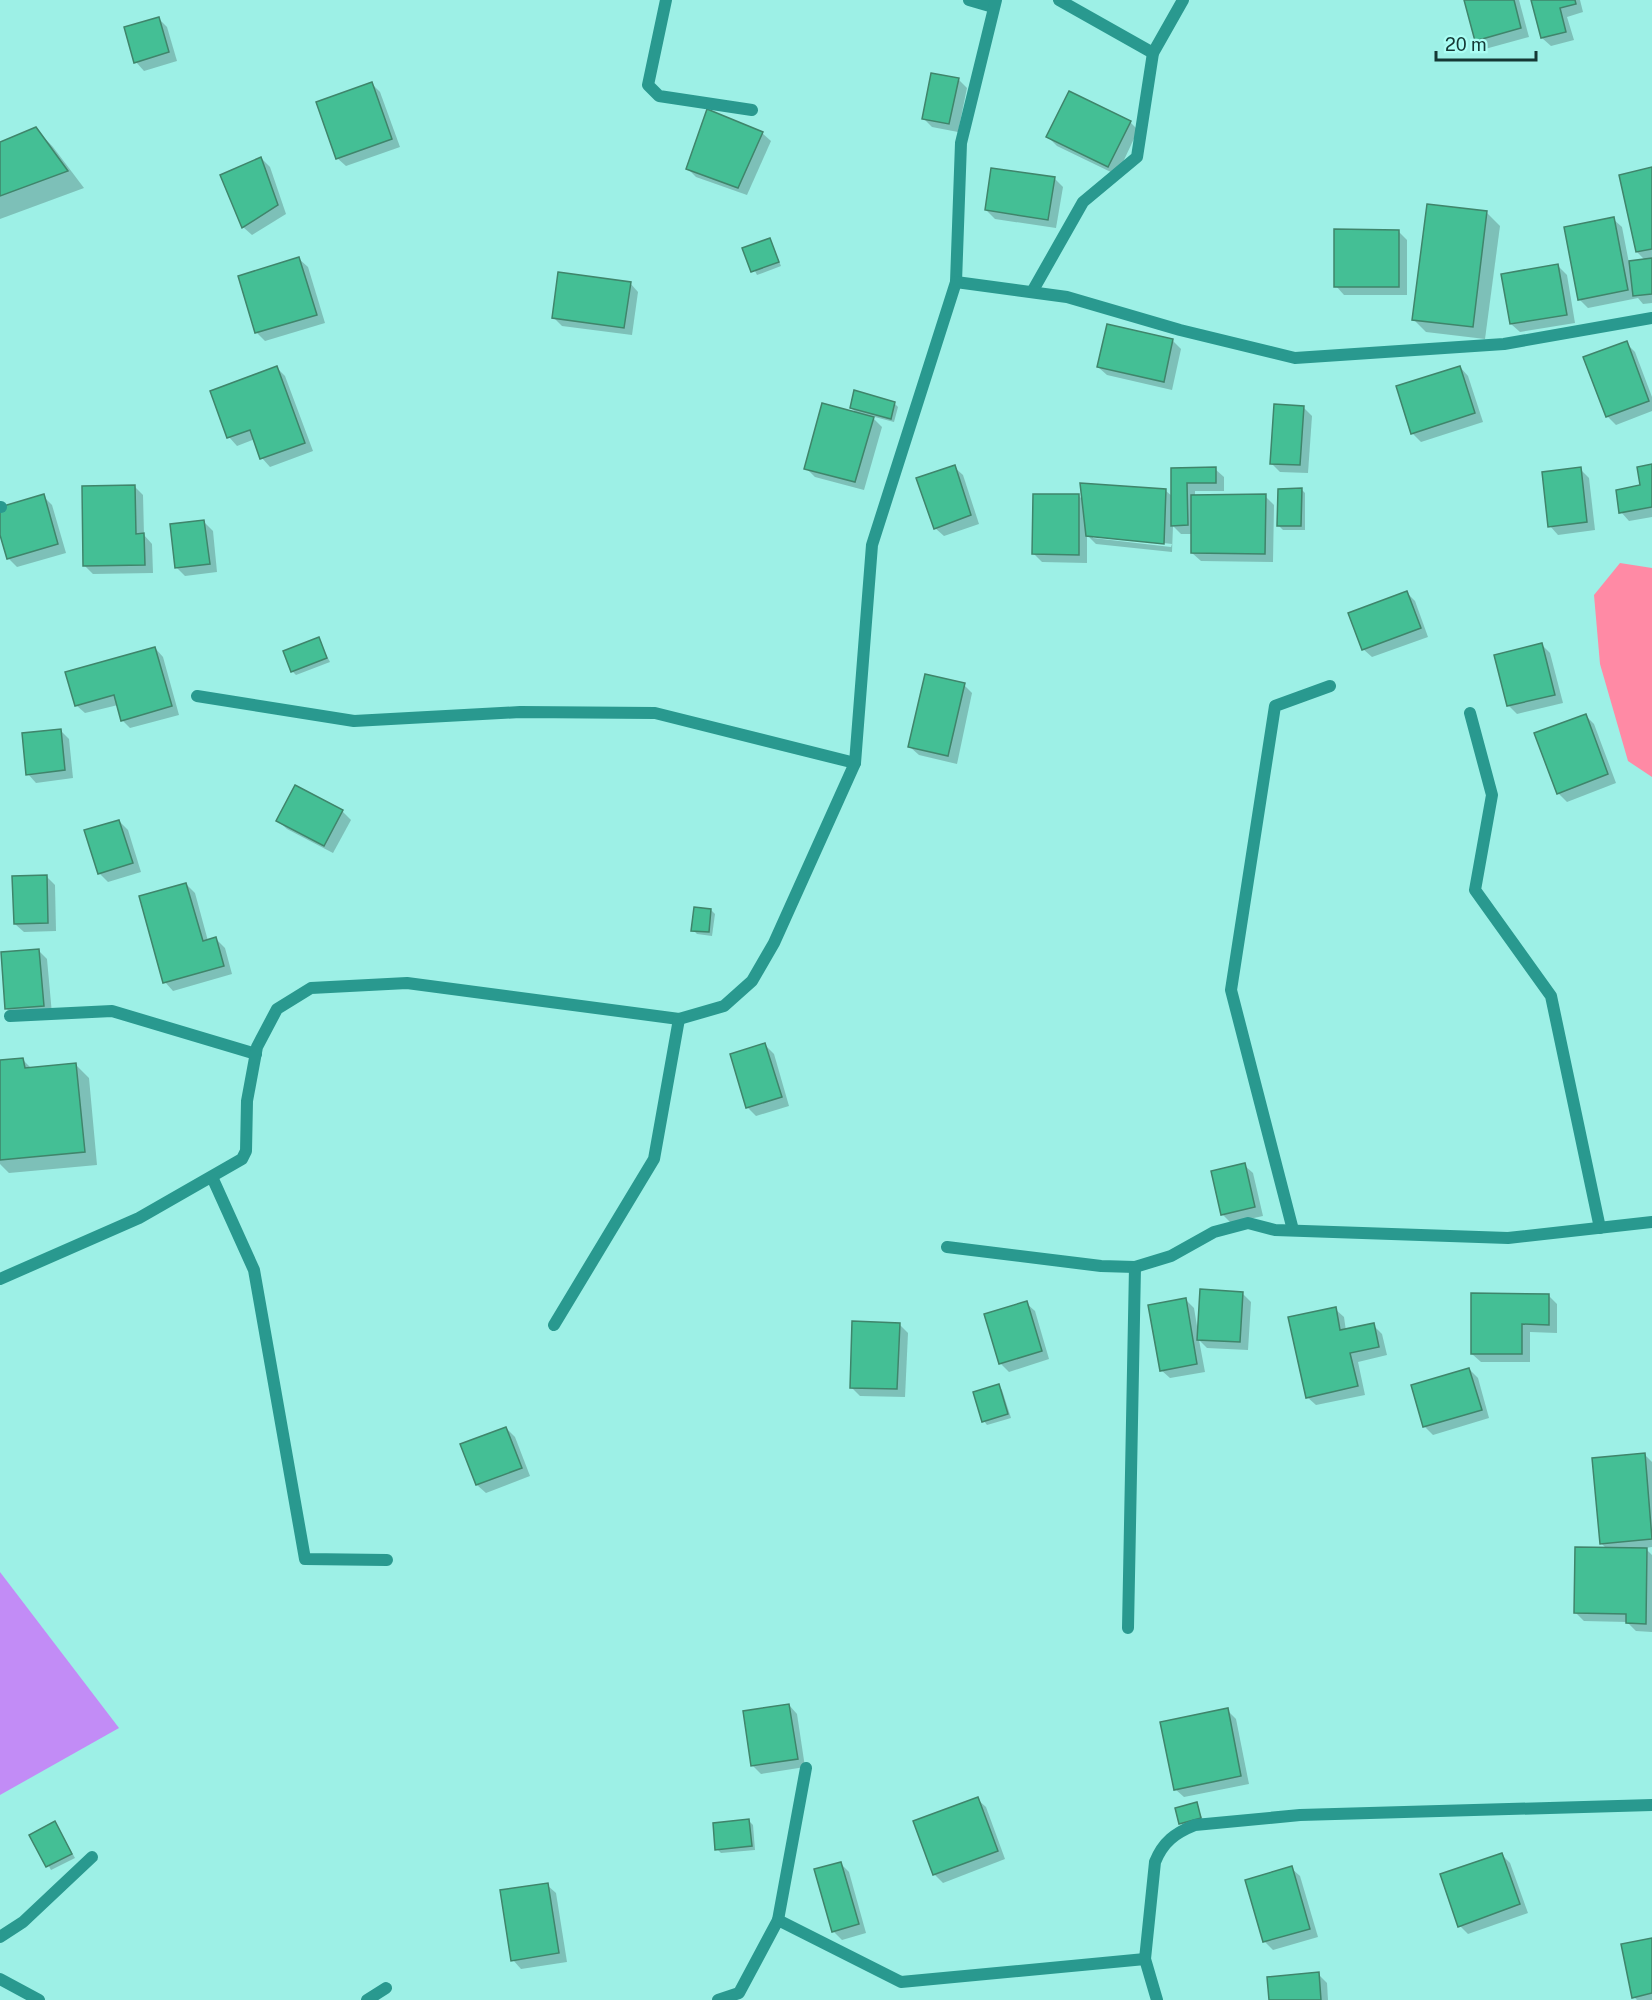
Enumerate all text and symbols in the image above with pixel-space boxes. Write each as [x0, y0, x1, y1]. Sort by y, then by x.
scale bar [1436, 24, 1536, 62]
text: 20 m [1445, 34, 1487, 55]

